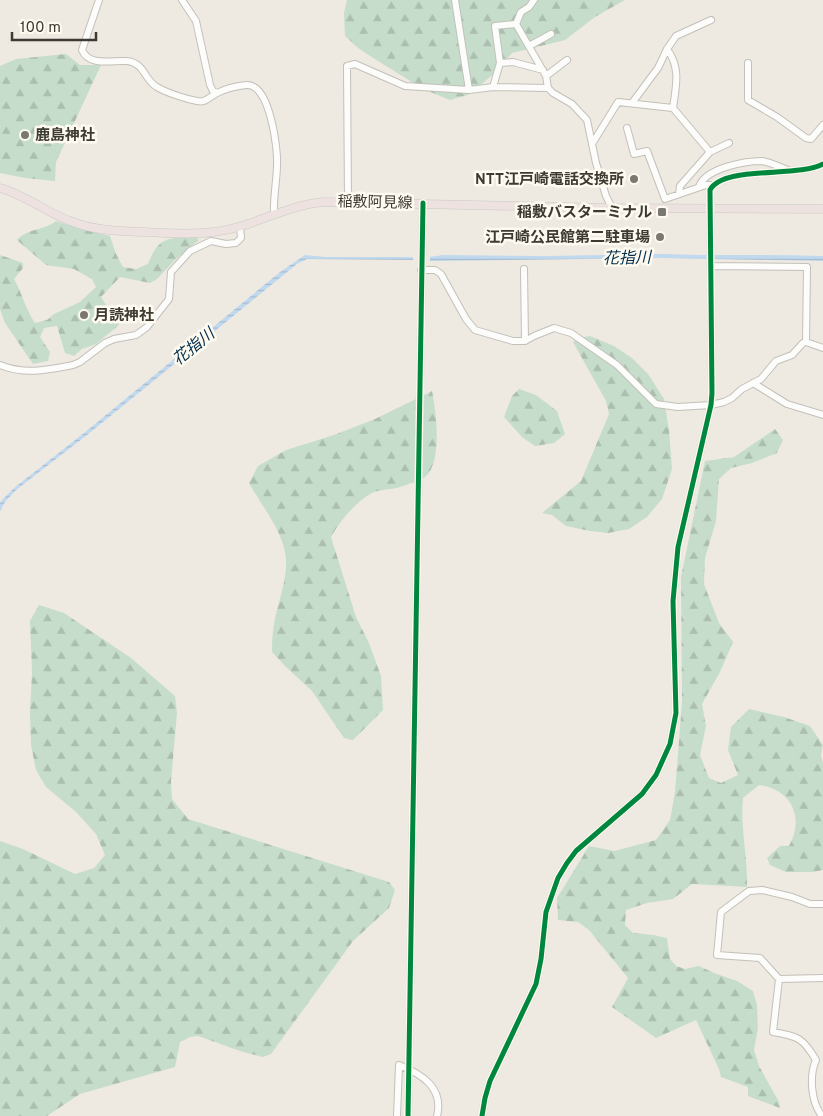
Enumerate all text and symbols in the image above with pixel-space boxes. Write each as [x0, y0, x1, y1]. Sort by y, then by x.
scale bar [12, 10, 96, 42]
text: 100 m [20, 19, 61, 38]
place label: 鹿島神社 [35, 126, 95, 146]
marker: 鹿島神社 [19, 129, 31, 141]
place label: NTT江戸崎電話交換所 [475, 170, 624, 190]
marker: NTT江戸崎電話交換所 [628, 173, 640, 185]
street label: 稲敷阿見線 [337, 192, 413, 214]
place label: 稲敷バスターミナル [517, 203, 652, 223]
marker: 稲敷バスターミナル [656, 206, 668, 218]
place label: 江戸崎公民館第二駐車場 [485, 229, 650, 248]
marker: 江戸崎公民館第二駐車場 [654, 231, 666, 243]
water label: 花指川 [603, 249, 653, 269]
place label: 月読神社 [94, 306, 154, 326]
marker: 月読神社 [78, 309, 90, 321]
water label: 花指川 [169, 323, 221, 370]

